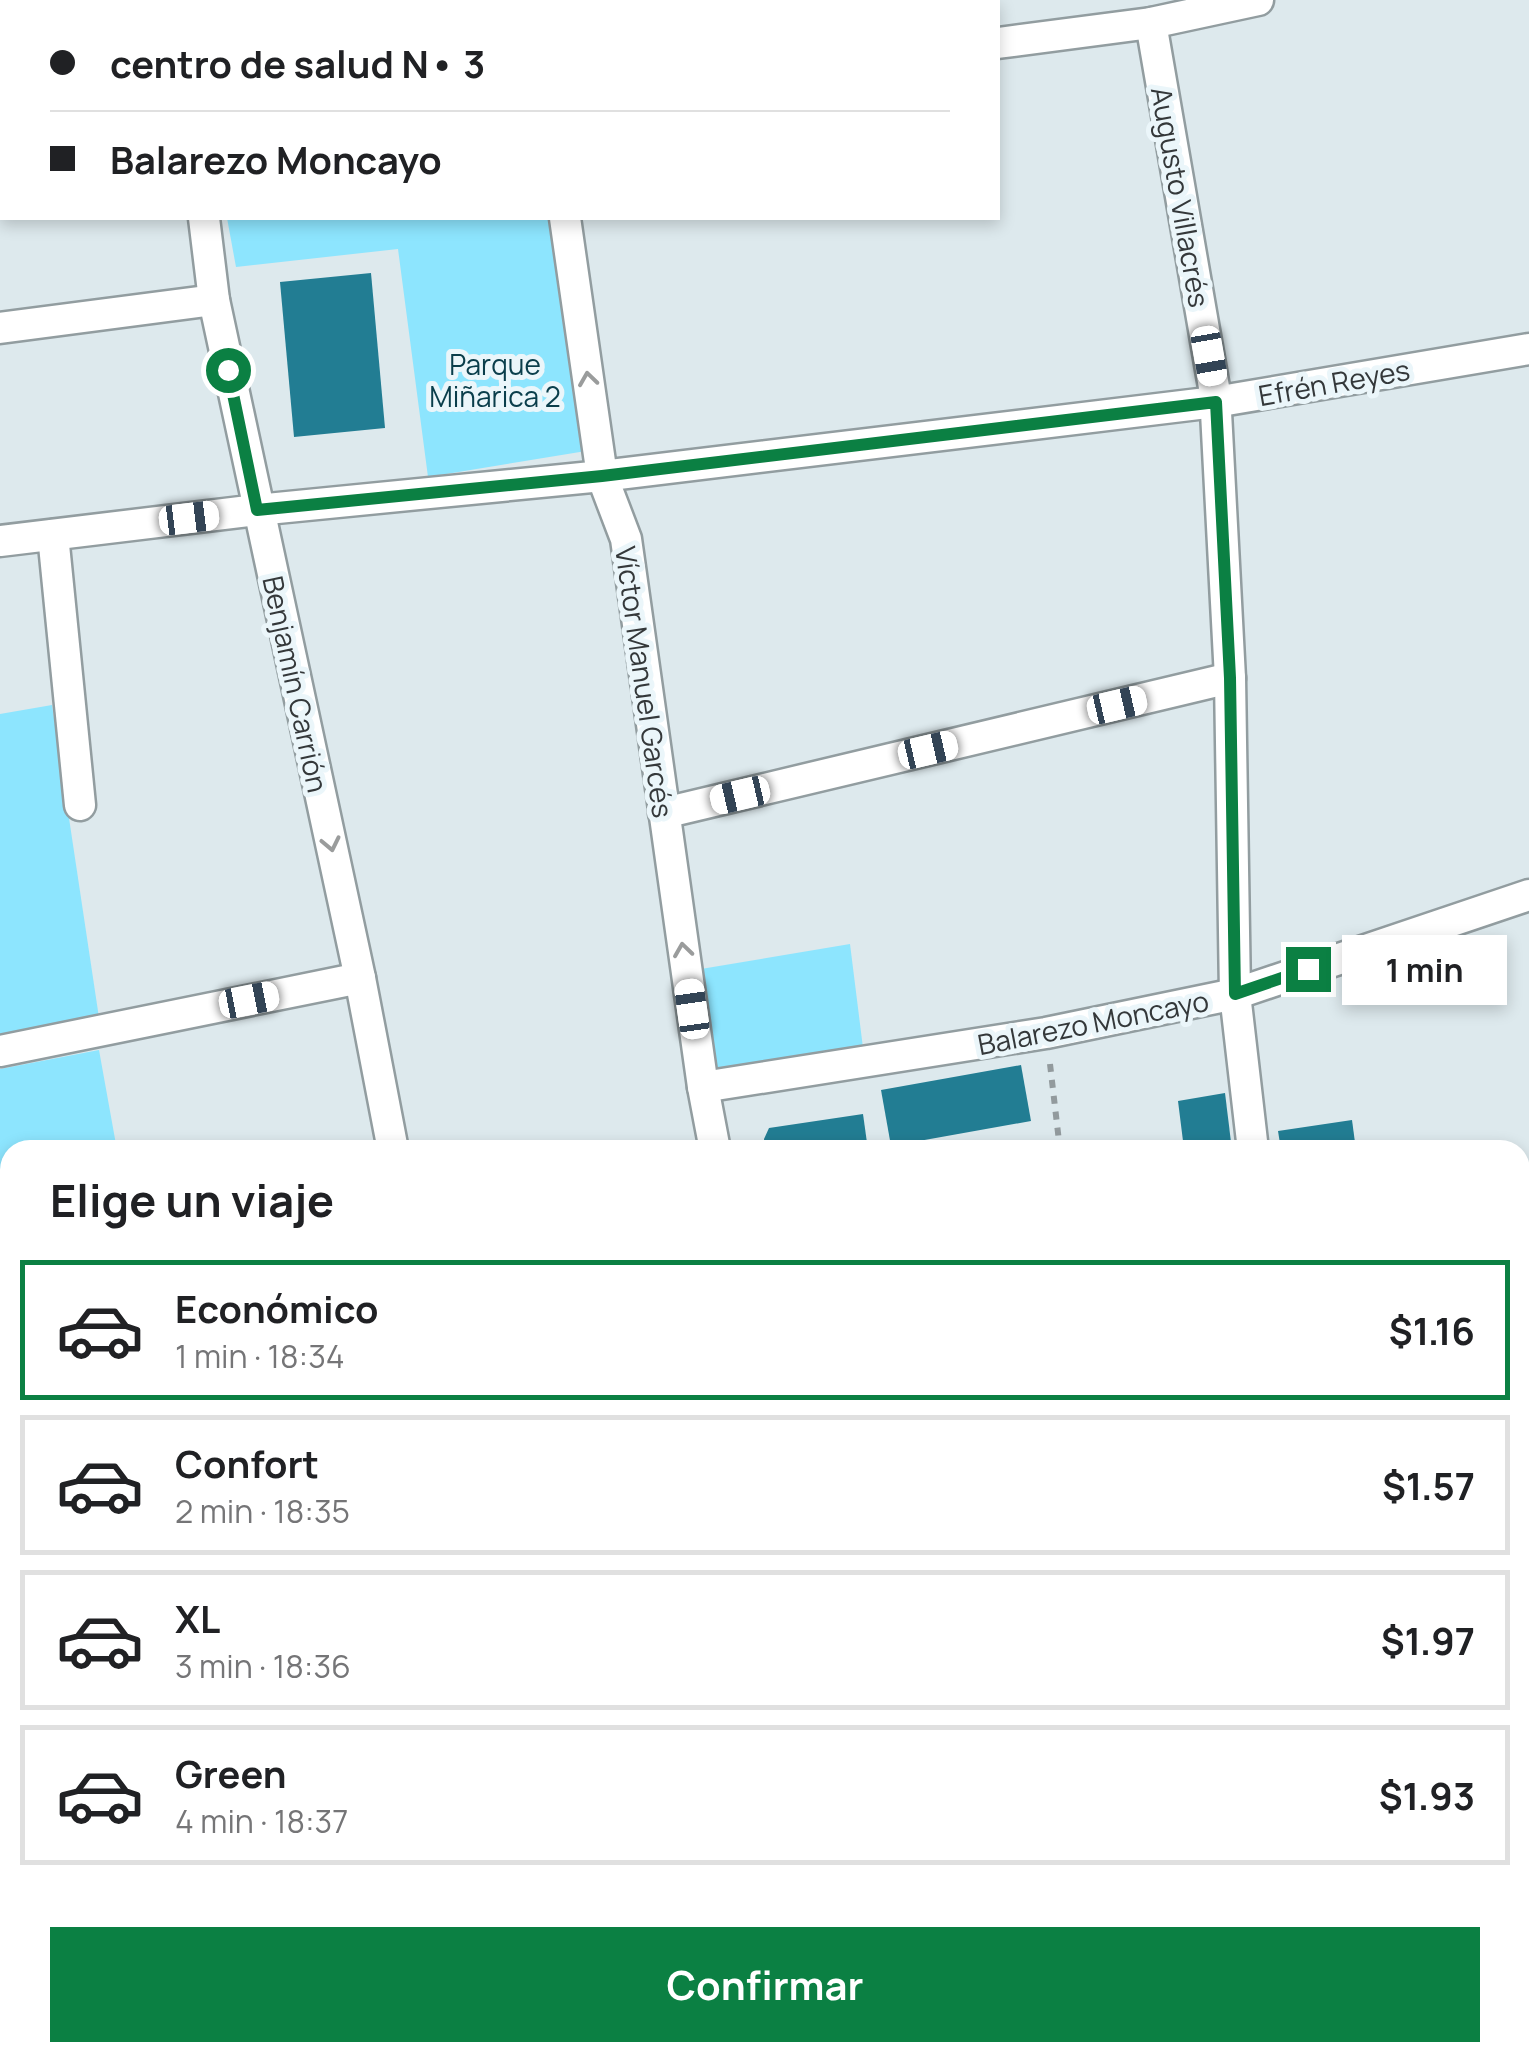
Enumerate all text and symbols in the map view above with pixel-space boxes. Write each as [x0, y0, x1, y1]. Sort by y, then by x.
text: centro de salud N• 3 [110, 37, 485, 89]
street label: Augusto Villacrés [1143, 84, 1219, 310]
text: Balarezo Moncayo [110, 133, 442, 185]
car [1189, 324, 1229, 388]
park label: Parque Miñarica 2 [429, 345, 561, 415]
route start [206, 348, 251, 393]
street label: Efrén Reyes [1255, 350, 1413, 414]
one-way arrow [578, 371, 599, 388]
car [157, 499, 221, 537]
street label: Víctor Manuel Garcés [607, 544, 683, 820]
street label: Benjamín Carrión [255, 572, 337, 796]
car [1084, 684, 1150, 726]
car [895, 729, 961, 771]
car [707, 774, 773, 816]
one-way arrow [319, 835, 340, 852]
callout: 1 min [1343, 934, 1508, 1004]
one-way arrow [674, 942, 695, 958]
route end [1286, 947, 1331, 992]
text: 1 min [1385, 948, 1464, 992]
car [673, 977, 711, 1041]
car [217, 980, 281, 1020]
street label: Balarezo Moncayo [974, 981, 1212, 1063]
text: Elige un viaje [50, 1169, 334, 1231]
text: Económico [175, 1282, 379, 1334]
icon: car [55, 1285, 145, 1375]
text: $1.16 [1389, 1304, 1475, 1356]
text: 1 min · 18:34 [175, 1334, 345, 1378]
text: Confort [175, 1437, 319, 1489]
icon: car [55, 1440, 145, 1530]
text: $1.57 [1382, 1459, 1475, 1511]
text: 2 min · 18:35 [175, 1489, 350, 1533]
text: XL [175, 1592, 220, 1644]
icon: car [55, 1595, 145, 1685]
text: $1.97 [1381, 1614, 1475, 1666]
text: 3 min · 18:36 [175, 1644, 351, 1688]
text: Green [175, 1747, 287, 1799]
icon: car [55, 1750, 145, 1840]
text: $1.93 [1379, 1769, 1475, 1821]
text: 4 min · 18:37 [175, 1799, 348, 1843]
button: Confirmar [50, 1927, 1480, 2042]

